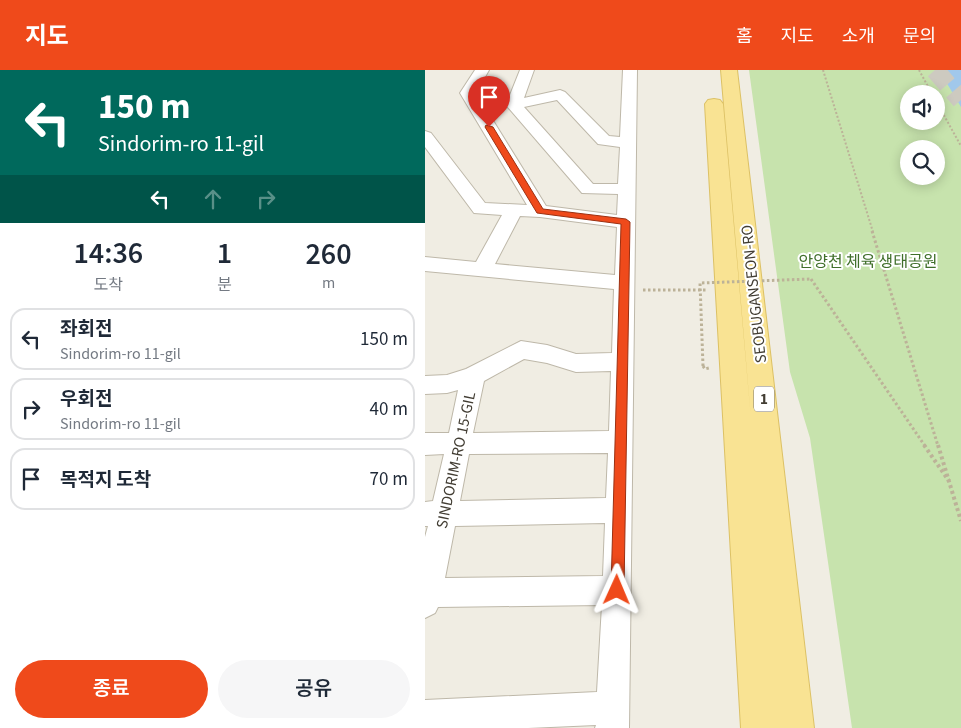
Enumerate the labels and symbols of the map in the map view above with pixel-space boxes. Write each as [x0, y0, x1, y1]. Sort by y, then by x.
pin [468, 76, 510, 127]
street label: SEOBUGANSEON-RO [736, 224, 772, 364]
park label: 안양천 체육 생태공원 [799, 251, 937, 273]
road number: 1 [754, 386, 774, 412]
street label: SINDORIM-RO 15-GIL [431, 390, 481, 531]
position arrow [590, 563, 642, 615]

